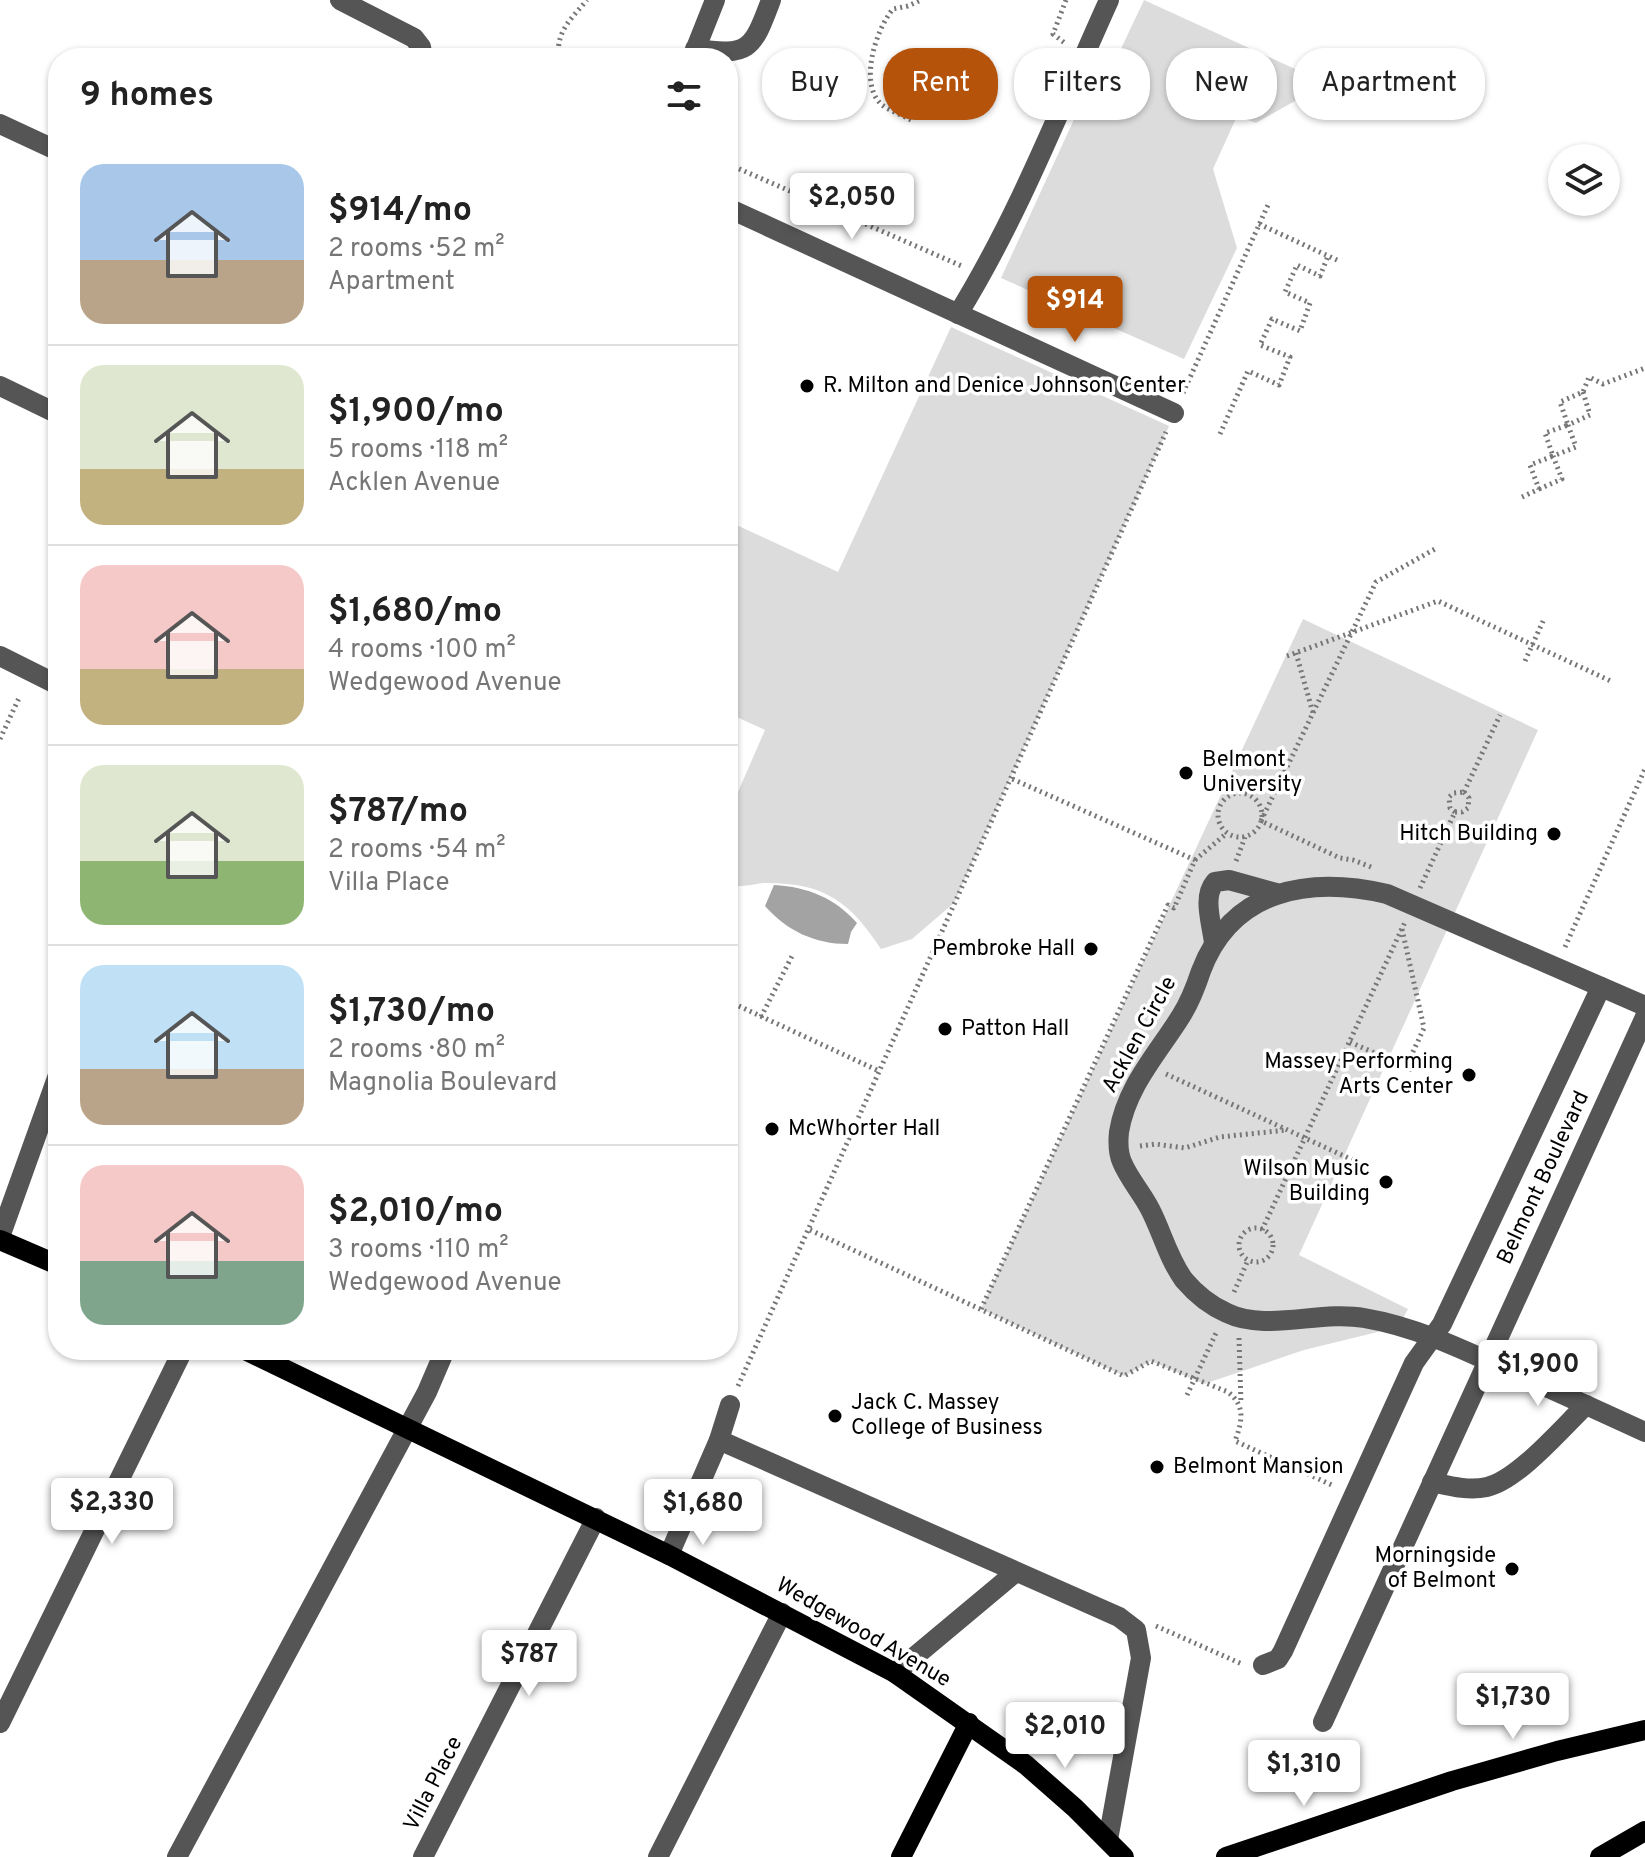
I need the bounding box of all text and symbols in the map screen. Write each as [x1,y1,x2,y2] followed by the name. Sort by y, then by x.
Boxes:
[762,48,867,120] chip: Buy
[883,48,998,120] chip: Rent
[1014,48,1150,120] chip: Filters
[1166,48,1277,120] chip: New
[1293,48,1485,120] chip: Apartment
[662,74,706,118] icon: filters
[80,75,214,118] text: 9 homes
[1548,144,1620,216] map controls
[1548,144,1620,216] button: layers
[787,173,917,241] pin: $2,050
[808,182,896,215] text: $2,050
[328,190,472,233] text: $914/mo
[144,196,240,292] icon: home
[328,233,505,266] text: 2 rooms · 52 m²
[328,266,455,299] text: Apartment
[1028,276,1122,344] pin: $914
[1046,285,1104,318] text: $914
[823,373,1186,400] place label: R. Milton and Denice Johnson Center
[798,377,816,395] marker: R. Milton and Denice Johnson Center
[328,391,504,434] text: $1,900/mo
[144,397,240,493] icon: home
[328,434,508,467] text: 5 rooms · 118 m²
[328,467,500,500] text: Acklen Avenue
[328,591,502,634] text: $1,680/mo
[144,597,240,693] icon: home
[328,634,516,667] text: 4 rooms · 100 m²
[328,667,561,700] text: Wedgewood Avenue
[1202,747,1302,799] place label: Belmont University
[1177,764,1195,782] marker: Belmont University
[328,791,468,834] text: $787/mo
[144,797,240,893] icon: home
[1399,821,1538,848] place label: Hitch Building
[1545,825,1563,843] marker: Hitch Building
[328,834,506,867] text: 2 rooms · 54 m²
[328,867,449,900] text: Villa Place
[932,936,1075,963] place label: Pembroke Hall
[1082,940,1100,958] marker: Pembroke Hall
[1097,972,1183,1098] street label: Acklen Circle
[328,991,495,1034] text: $1,730/mo
[144,997,240,1093] icon: home
[961,1016,1069,1043] place label: Patton Hall
[936,1020,954,1038] marker: Patton Hall
[328,1034,505,1067] text: 2 rooms · 80 m²
[1264,1049,1453,1101] place label: Massey Performing Arts Center
[1460,1066,1478,1084] marker: Massey Performing Arts Center
[328,1067,557,1100] text: Magnolia Boulevard
[1492,1087,1596,1269] street label: Belmont Boulevard
[788,1116,940,1143] place label: McWhorter Hall
[763,1120,781,1138] marker: McWhorter Hall
[1243,1156,1370,1208] place label: Wilson Music Building
[1377,1173,1395,1191] marker: Wilson Music Building
[328,1191,503,1234] text: $2,010/mo
[144,1197,240,1293] icon: home
[328,1234,509,1267] text: 3 rooms · 110 m²
[328,1267,561,1300] text: Wedgewood Avenue
[1473,1340,1603,1408] pin: $1,900
[1496,1349,1580,1382] text: $1,900
[851,1390,1043,1442] place label: Jack C. Massey College of Business
[826,1407,844,1425] marker: Jack C. Massey College of Business
[1173,1454,1344,1481] place label: Belmont Mansion
[1148,1458,1166,1476] marker: Belmont Mansion
[47,1478,177,1546] pin: $2,330
[638,1479,768,1547] pin: $1,680
[69,1487,155,1520] text: $2,330
[662,1488,744,1521] text: $1,680
[1374,1543,1496,1595] place label: Morningside of Belmont
[1503,1560,1521,1578] marker: Morningside of Belmont
[771,1572,955,1694] street label: Wedgewood Avenue
[482,1630,576,1698] pin: $787
[500,1639,558,1672] text: $787
[1448,1673,1578,1741] pin: $1,730
[1475,1682,1551,1715] text: $1,730
[1000,1702,1130,1770] pin: $2,010
[1024,1711,1106,1744] text: $2,010
[399,1732,469,1836] street label: Villa Place
[1239,1740,1369,1808] pin: $1,310
[1266,1749,1342,1782] text: $1,310

